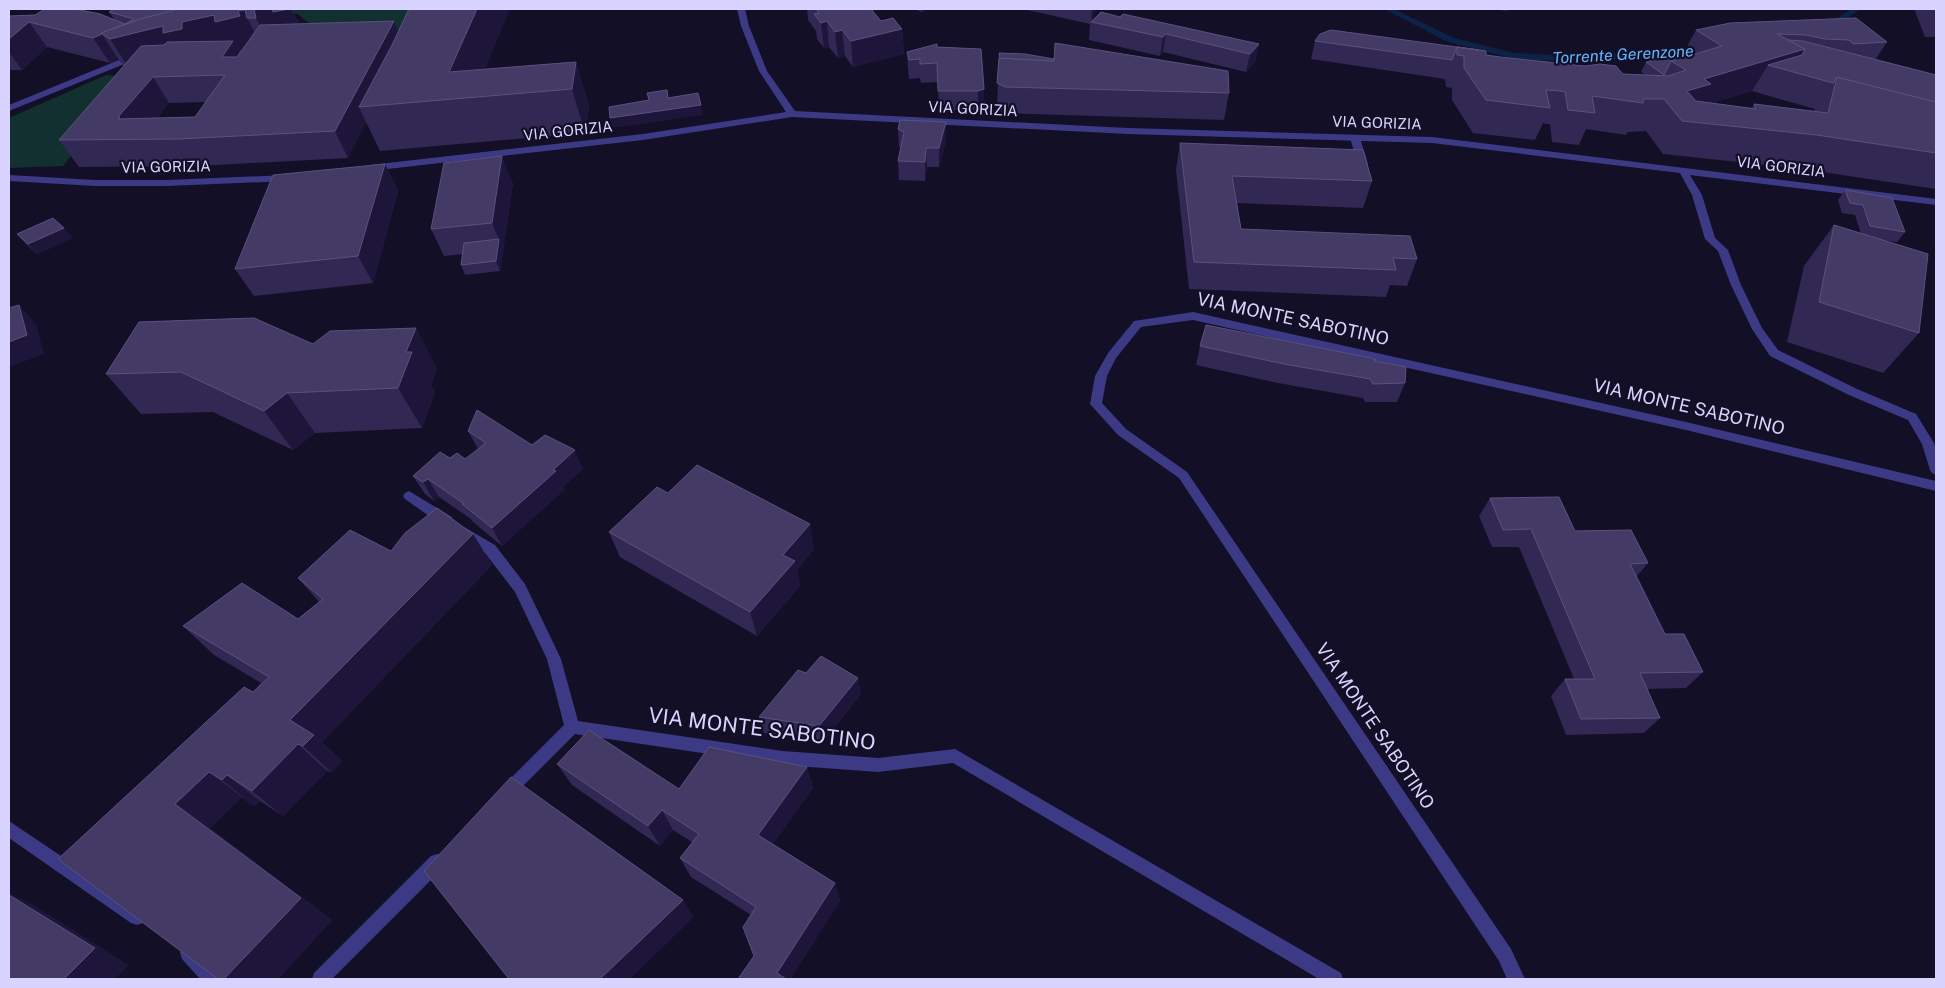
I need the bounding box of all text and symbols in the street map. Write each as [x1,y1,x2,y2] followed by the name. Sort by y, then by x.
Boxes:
[1552,41,1694,68] water label: Torrente Gerenzone
[928,98,1018,119] street label: VIA GORIZIA
[1332,112,1422,133] street label: VIA GORIZIA
[523,117,614,144] street label: VIA GORIZIA
[1736,153,1827,180] street label: VIA GORIZIA
[121,157,211,176] street label: VIA GORIZIA
[1195,288,1391,349] street label: VIA MONTE SABOTINO
[1591,374,1787,439] street label: VIA MONTE SABOTINO
[1312,639,1439,813] street label: VIA MONTE SABOTINO
[647,702,877,755] street label: VIA MONTE SABOTINO

